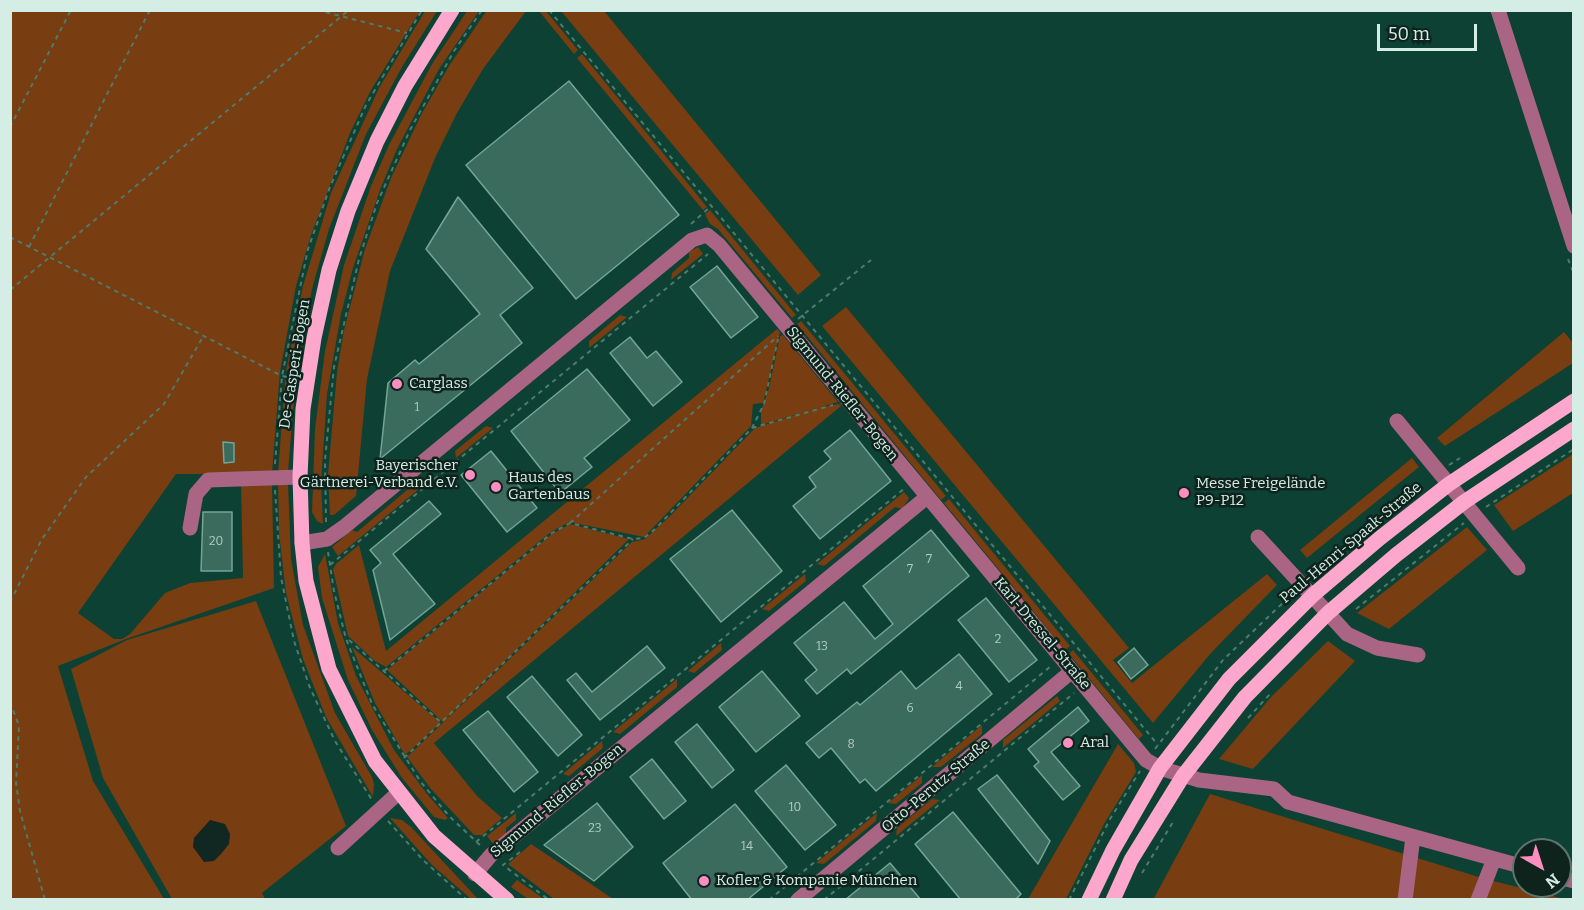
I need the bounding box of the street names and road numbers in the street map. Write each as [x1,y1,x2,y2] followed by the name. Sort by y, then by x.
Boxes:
[276,298,314,430] street label: De-Gasperi-Bogen
[782,323,902,465] street label: Sigmund-Riefler-Bogen
[1277,479,1425,607] street label: Paul-Henri-Spaak-Straße
[990,574,1094,694] street label: Karl-Dressel-Straße
[878,735,994,837] street label: Otto-Perutz-Straße
[487,740,627,862] street label: Sigmund-Riefler-Bogen

